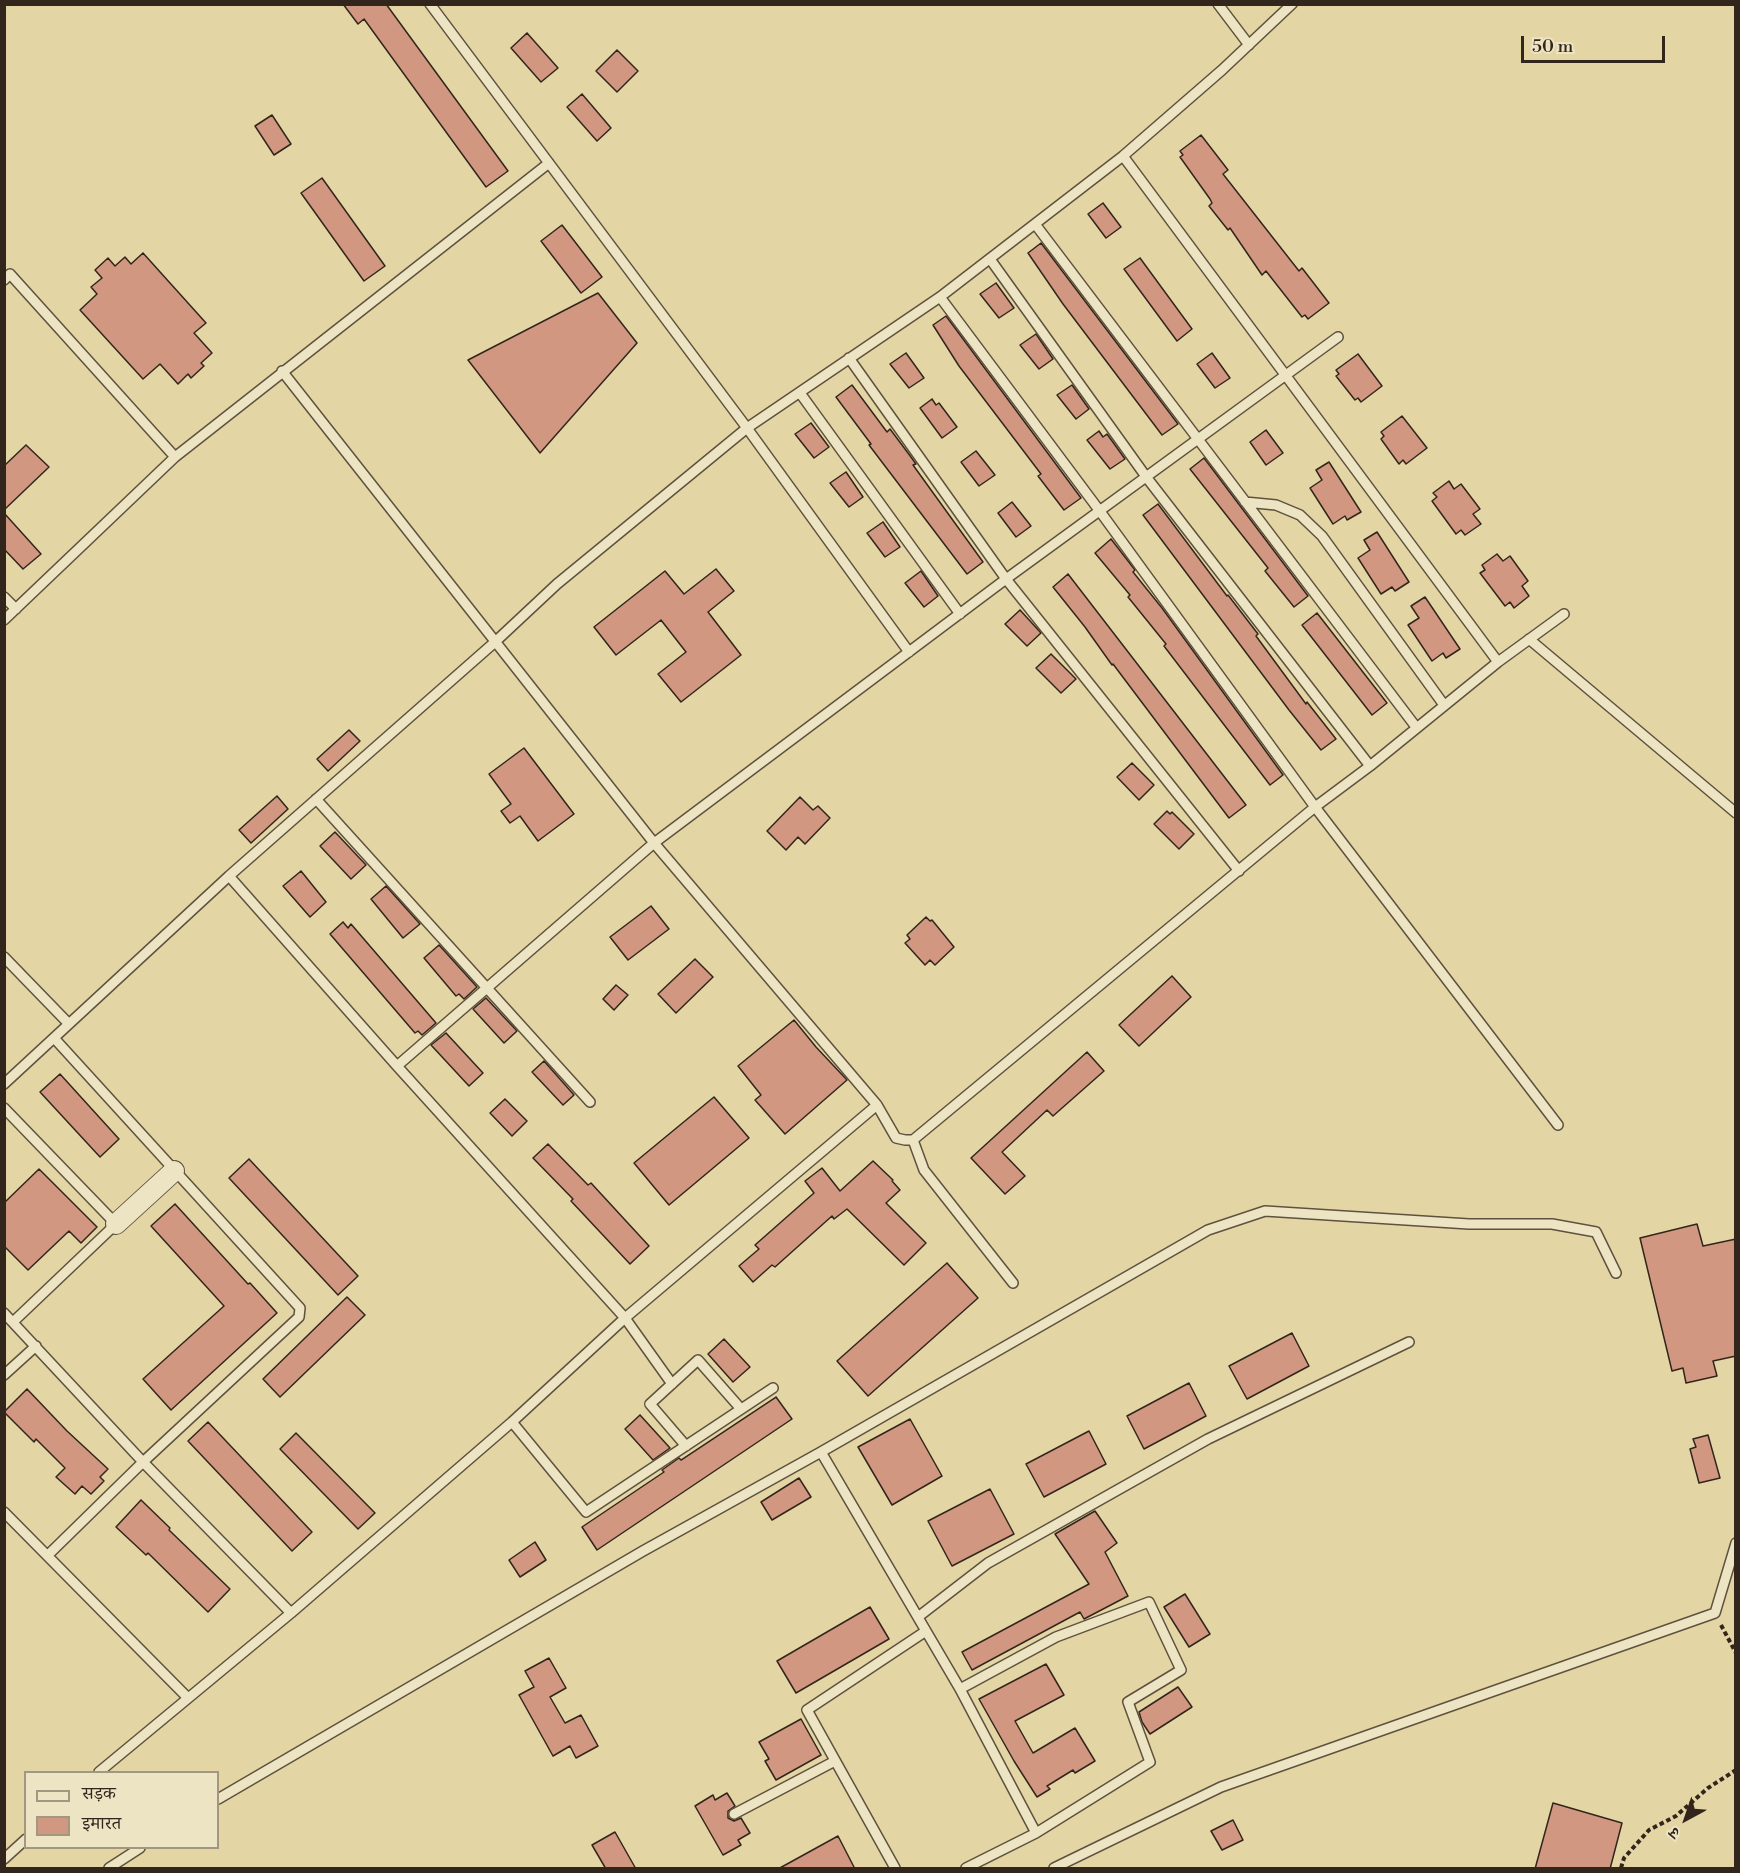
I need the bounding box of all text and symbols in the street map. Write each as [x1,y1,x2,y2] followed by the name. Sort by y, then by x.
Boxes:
[1524,24,1668,62] scale bar
[1532,35,1573,58] text: 50 m
[24,1771,219,1849] legend
[82,1782,116,1805] text: सड़क
[1656,1789,1716,1849] north arrow
[82,1812,121,1835] text: इमारत
[1665,1823,1684,1843] text: उ

